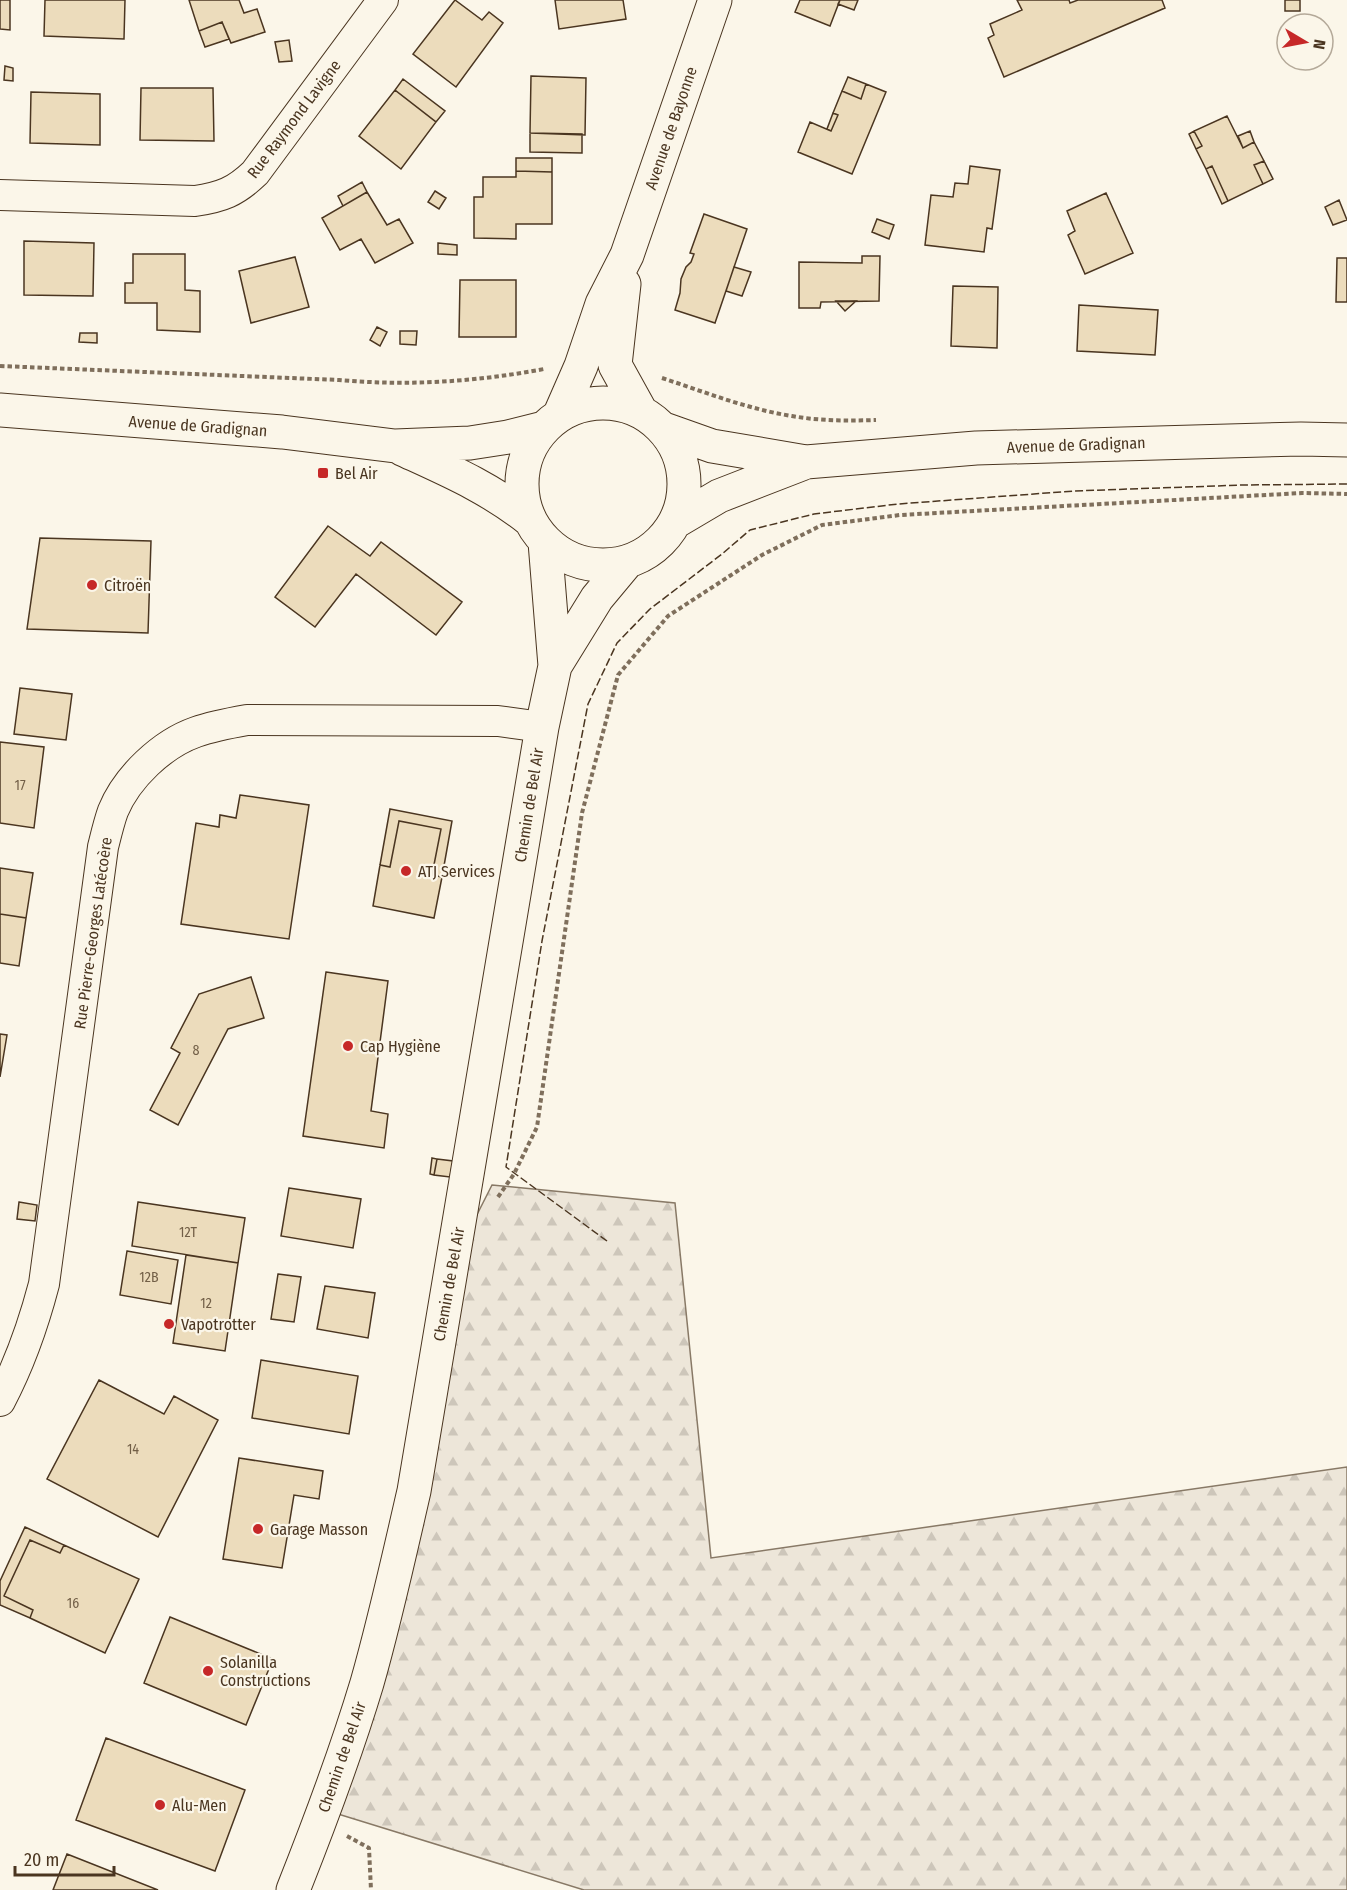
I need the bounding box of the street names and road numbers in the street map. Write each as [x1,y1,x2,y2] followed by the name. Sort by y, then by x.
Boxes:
[243,56,345,182] street label: Rue Raymond Lavigne
[641,64,701,192] street label: Avenue de Bayonne
[128,412,268,440] street label: Avenue de Gradignan
[1006,433,1146,457] street label: Avenue de Gradignan
[511,746,548,864] street label: Chemin de Bel Air
[70,836,116,1030] street label: Rue Pierre-Georges Latécoère
[430,1225,468,1343] street label: Chemin de Bel Air
[314,1699,370,1815] street label: Chemin de Bel Air

